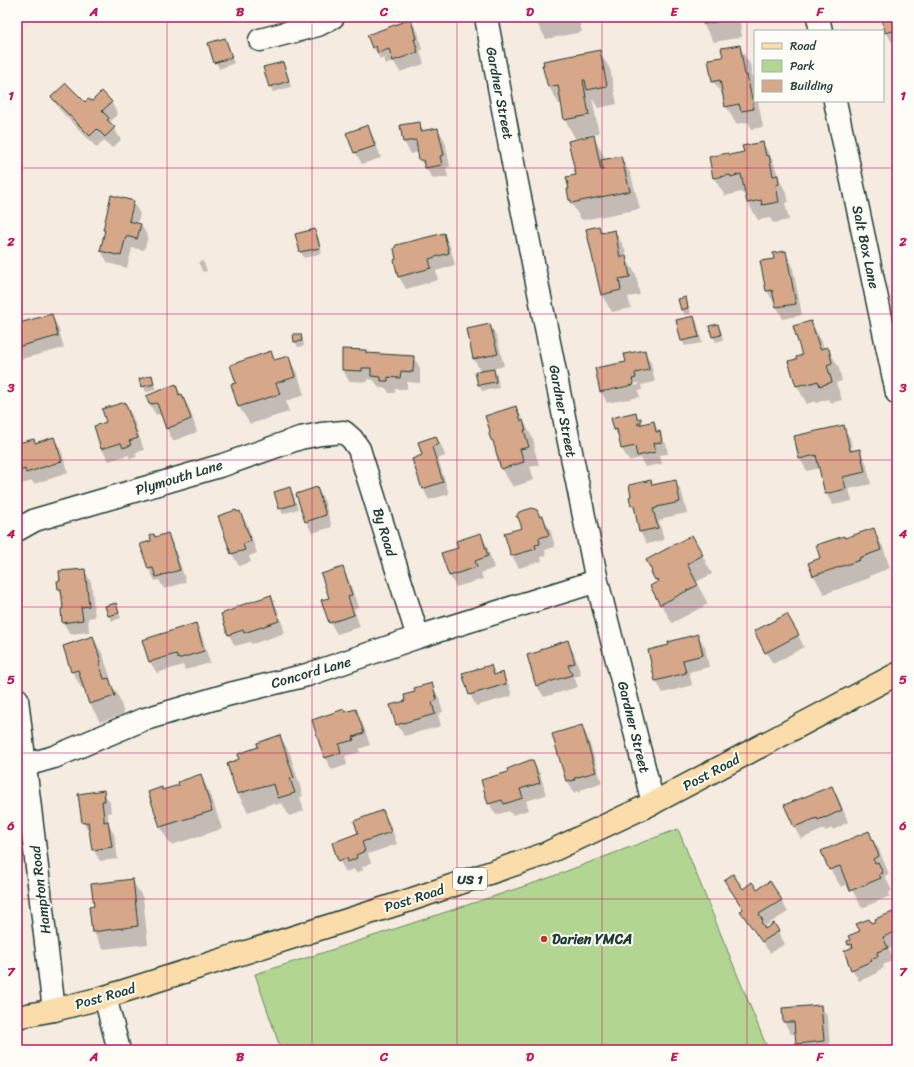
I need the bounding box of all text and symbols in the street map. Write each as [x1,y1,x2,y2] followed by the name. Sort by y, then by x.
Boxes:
[89,0,98,23] text: A
[236,0,245,23] text: B
[379,0,389,23] text: C
[526,0,534,23] text: D
[670,0,679,23] text: E
[815,0,824,23] text: F
[754,30,884,102] legend
[790,35,817,57] text: Road
[478,45,521,142] street label: Gardner Street
[790,55,815,77] text: Park
[790,75,833,97] text: Building
[8,84,14,107] text: 1
[900,84,906,107] text: 1
[844,203,887,291] street label: Salt Box Lane
[6,230,15,253] text: 2
[898,230,907,253] text: 2
[541,363,584,460] street label: Gardner Street
[6,376,15,399] text: 3
[898,376,907,399] text: 3
[132,452,226,503] street label: Plymouth Lane
[365,505,404,561] street label: By Road
[6,522,16,545] text: 4
[898,522,908,545] text: 4
[268,649,354,696] street label: Concord Lane
[7,668,15,691] text: 5
[899,668,907,691] text: 5
[610,679,657,776] street label: Gardner Street
[678,746,746,798] street label: Post Road
[6,814,15,837] text: 6
[898,814,907,837] text: 6
[22,843,58,936] street label: Hampton Road
[453,868,487,890] road number: US 1
[381,877,449,920] street label: Post Road
[552,927,632,952] place label: Darien YMCA
[539,934,549,944] marker: Darien YMCA
[7,960,16,983] text: 7
[899,960,908,983] text: 7
[72,975,140,1017] street label: Post Road
[89,1045,98,1067] text: A
[236,1045,245,1067] text: B
[379,1045,389,1067] text: C
[526,1045,534,1067] text: D
[670,1045,679,1067] text: E
[815,1045,824,1067] text: F

